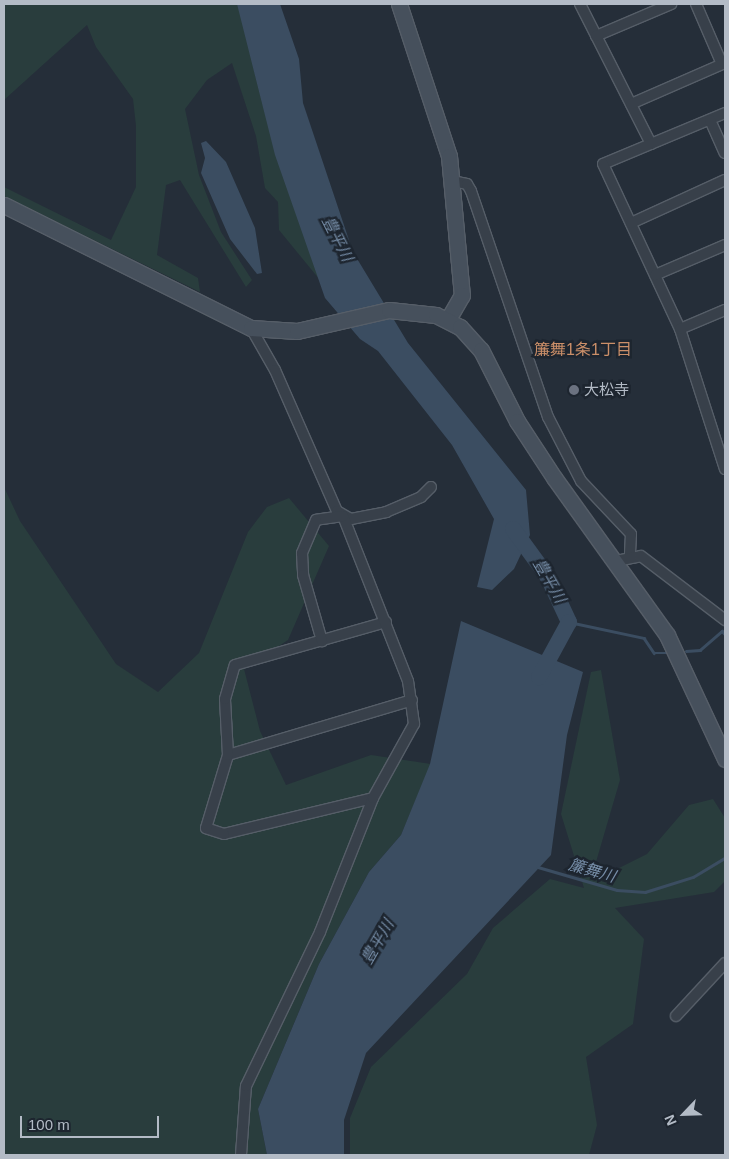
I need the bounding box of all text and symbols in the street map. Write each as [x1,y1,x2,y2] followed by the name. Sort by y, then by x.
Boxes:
[318,213,356,265] water label: 豊平川
[534,340,632,360] district label: 簾舞1条1丁目
[584,381,629,399] place label: 大松寺
[568,384,580,396] marker: 大松寺
[529,555,569,607] water label: 豊平川
[566,855,618,887] water label: 簾舞川
[358,916,398,968] water label: 豊平川
[659,1089,709,1139] north arrow
[22,1106,161,1138] scale bar
[661,1112,680,1128] text: N
[28,1116,70,1133] text: 100 m

